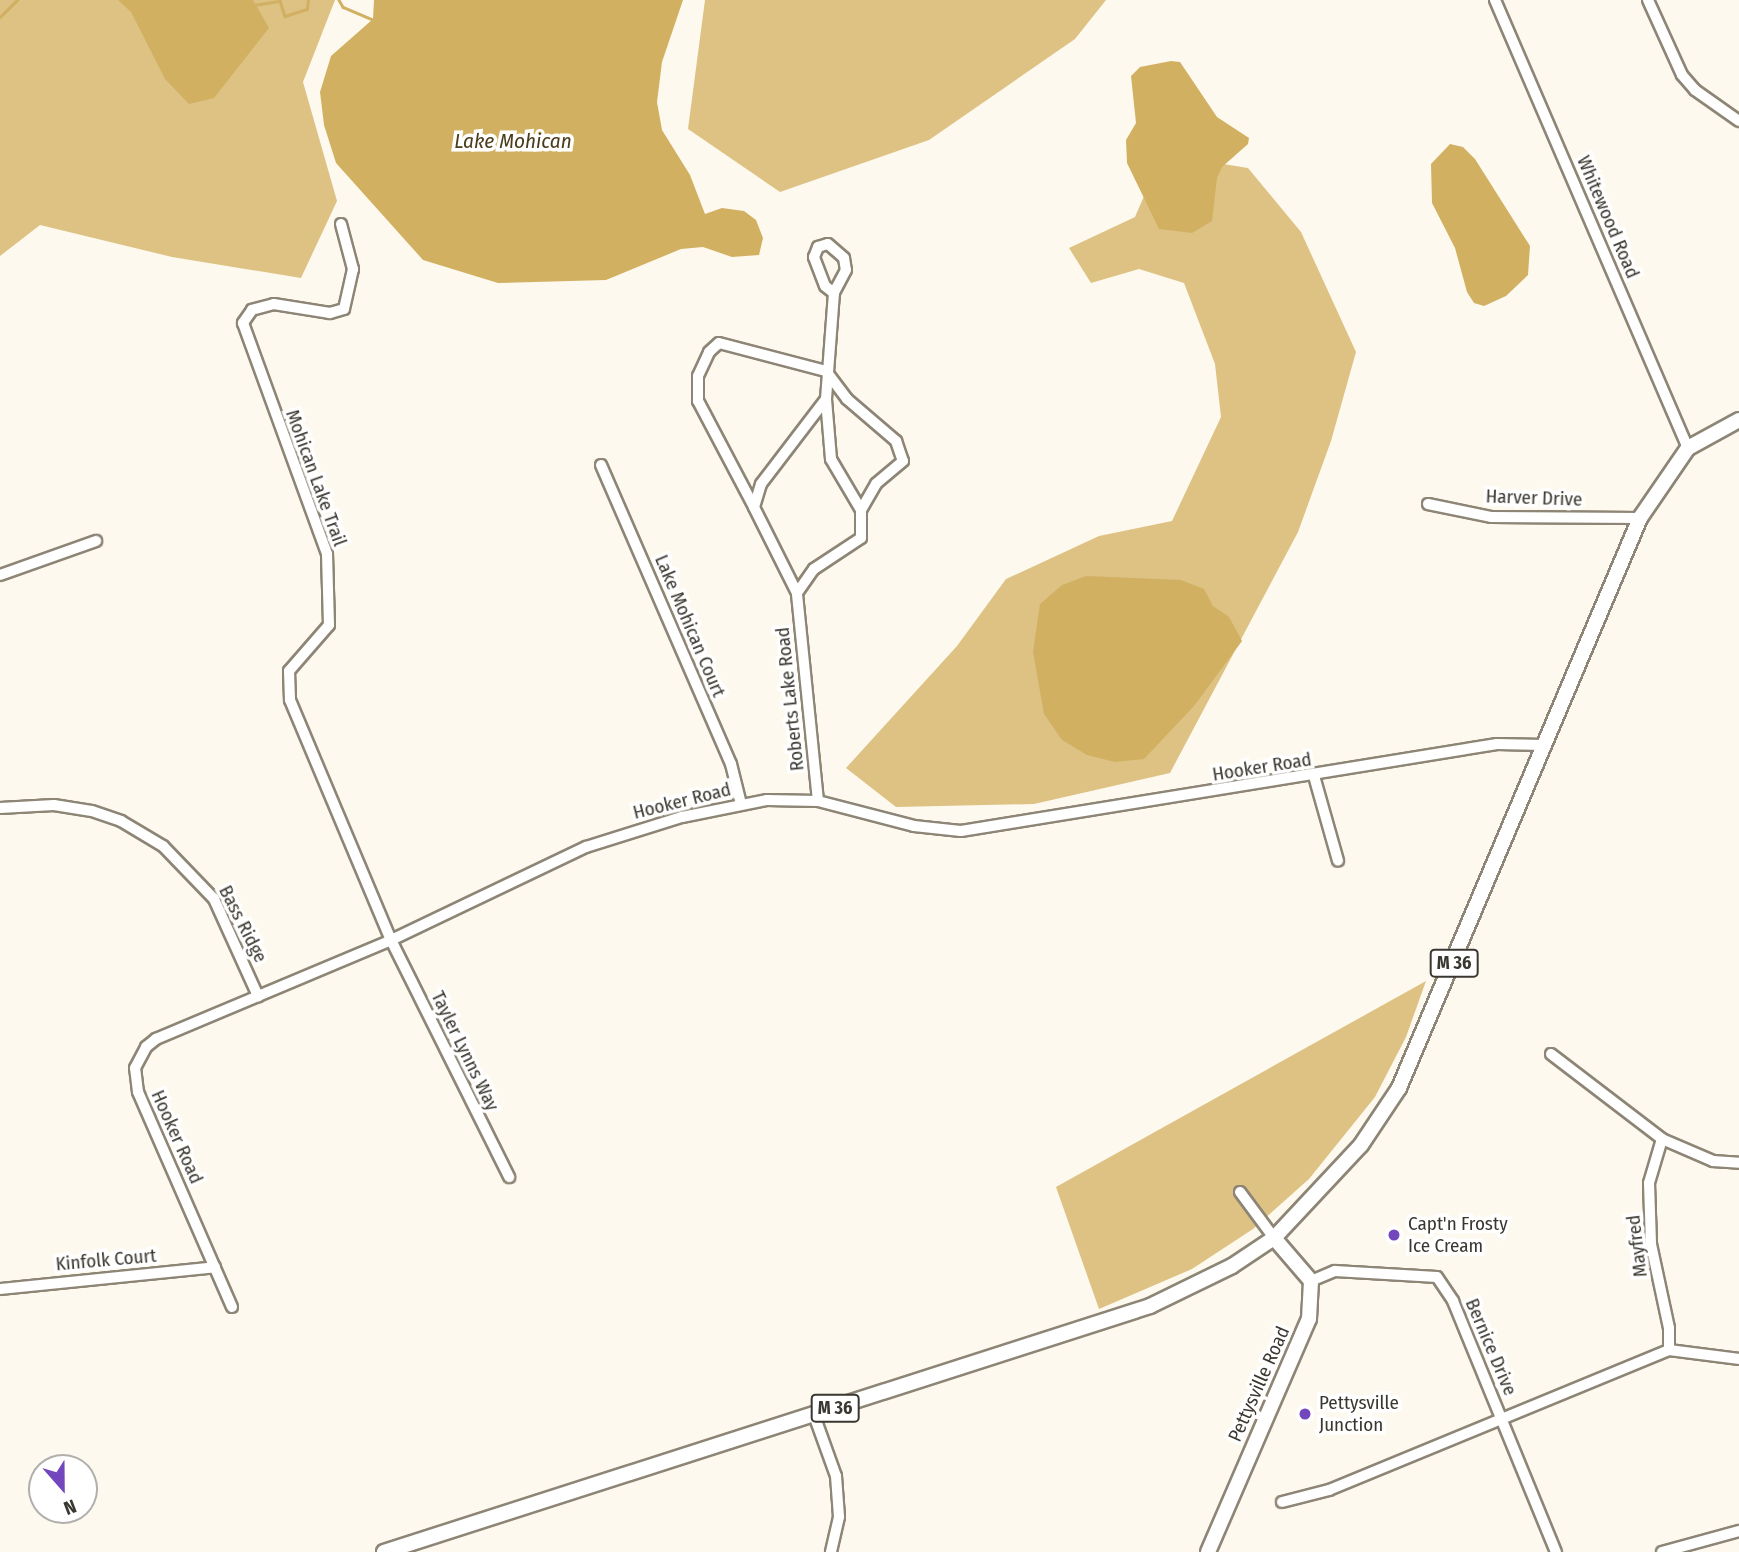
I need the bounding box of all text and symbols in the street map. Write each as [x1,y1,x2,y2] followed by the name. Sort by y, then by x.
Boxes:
[454,128,572,154] water label: Lake Mohican
[1572,152,1644,282] street label: Whitewood Road
[281,407,351,549] street label: Mohican Lake Trail
[1485,485,1583,511] street label: Harver Drive
[650,551,730,701] street label: Lake Mohican Court
[771,626,809,772] street label: Roberts Lake Road
[1211,748,1313,786] street label: Hooker Road
[631,778,733,824] street label: Hooker Road
[214,882,272,966] street label: Bass Ridge
[1430,948,1478,978] road number: M 36
[426,988,504,1114] street label: Tayler Lynns Way
[146,1087,208,1187] street label: Hooker Road
[1408,1213,1508,1257] place label: Capt'n Frosty Ice Cream
[1622,1214,1652,1278] street label: Mayfred
[1386,1227,1402,1243] marker: Capt'n Frosty Ice Cream
[55,1244,157,1276] street label: Kinfolk Court
[1460,1295,1522,1399] street label: Bernice Drive
[1223,1323,1295,1445] street label: Pettysville Road
[1319,1392,1399,1436] place label: Pettysville Junction
[810,1394,860,1422] road number: M 36
[1297,1406,1313,1422] marker: Pettysville Junction
[28,1454,98,1524] north arrow
[61,1494,79,1520] text: N

